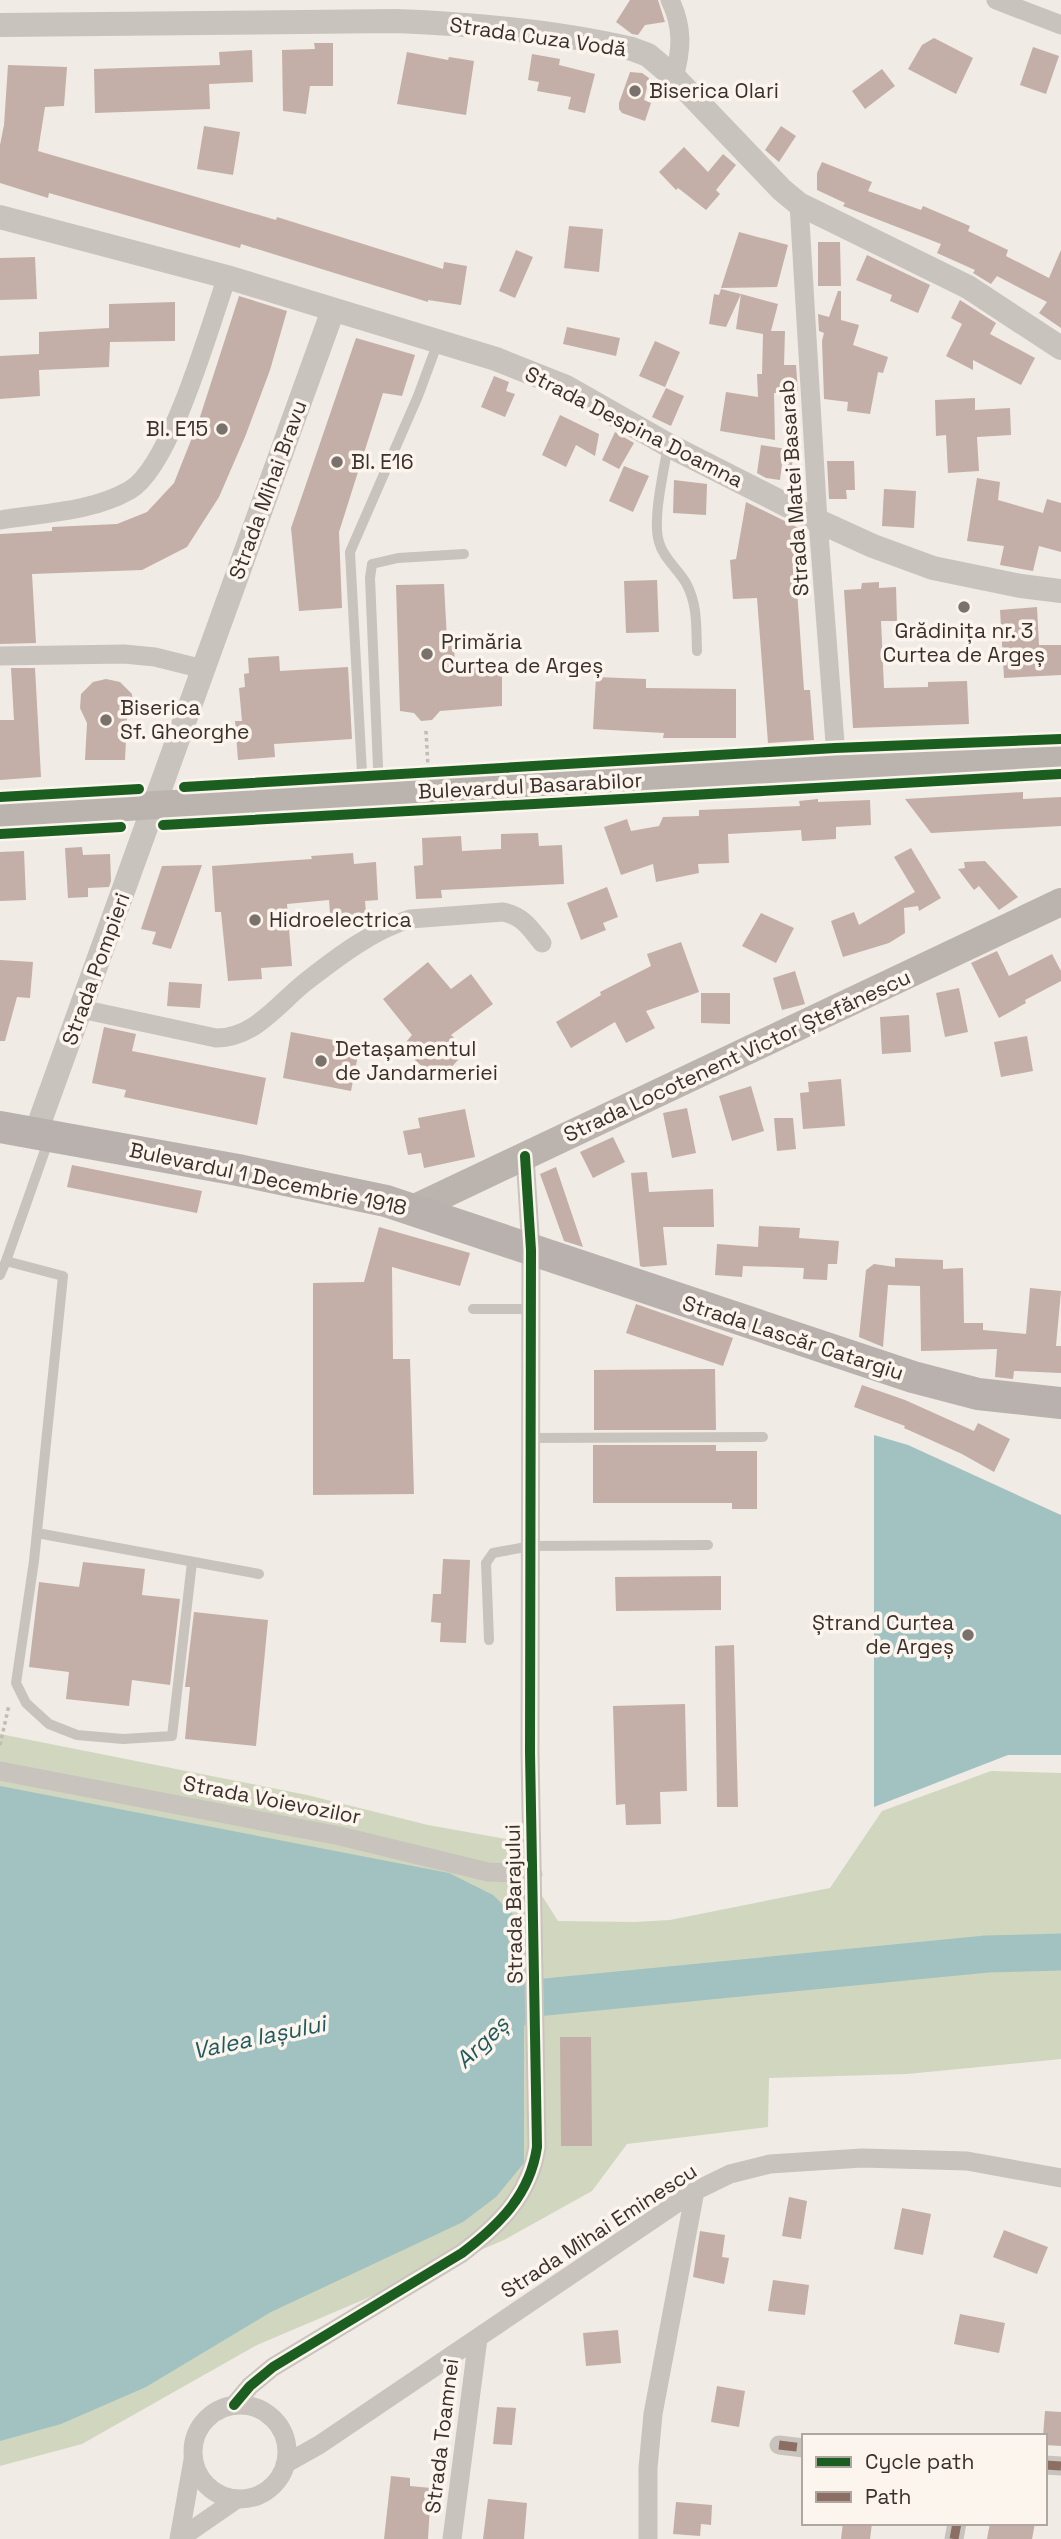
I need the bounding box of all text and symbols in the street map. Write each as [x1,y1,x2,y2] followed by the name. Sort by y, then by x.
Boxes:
[448,11,628,62] street label: Strada Cuza Vodă
[649,77,779,104] place label: Biserica Olari
[627,83,643,99] marker: Biserica Olari
[521,360,748,493] street label: Strada Despina Doamna
[772,379,815,597] street label: Strada Matei Basarab
[223,396,313,583] street label: Strada Mihai Bravu
[146,415,208,442] place label: Bl. E15
[214,421,230,437] marker: Bl. E15
[351,448,414,475] place label: Bl. E16
[329,454,345,470] marker: Bl. E16
[956,599,972,615] marker: Grădinița nr. 3 Curtea de Argeș
[883,617,1045,668] place label: Grădinița nr. 3 Curtea de Argeș
[441,628,603,679] place label: Primăria Curtea de Argeș
[419,646,435,662] marker: Primăria Curtea de Argeș
[120,694,249,745] place label: Biserica Sf. Gheorghe
[98,712,114,728] marker: Biserica Sf. Gheorghe
[417,766,643,805] street label: Bulevardul Basarabilor
[55,889,136,1049] street label: Strada Pompieri
[269,906,411,933] place label: Hidroelectrica
[247,912,263,928] marker: Hidroelectrica
[559,963,915,1148] street label: Strada Locotenent Victor Ștefănescu
[335,1035,498,1086] place label: Detașamentul de Jandarmeriei
[313,1053,329,1069] marker: Detașamentul de Jandarmeriei
[127,1136,409,1221] street label: Bulevardul 1 Decembrie 1918
[679,1289,907,1386] street label: Strada Lascăr Catargiu
[812,1609,954,1660] place label: Ștrand Curtea de Argeș
[960,1627,976,1643] marker: Ștrand Curtea de Argeș
[181,1769,363,1830] street label: Strada Voievozilor
[499,1824,528,1984] street label: Strada Barajului
[190,2008,331,2066] water label: Valea Iașului
[449,2009,516,2075] water label: Argeș
[496,2157,702,2304] street label: Strada Mihai Eminescu
[419,2357,464,2515] street label: Strada Toamnei
[802,2434,1047,2525] legend
[865,2448,974,2475] text: Cycle path
[865,2483,911,2510] text: Path

